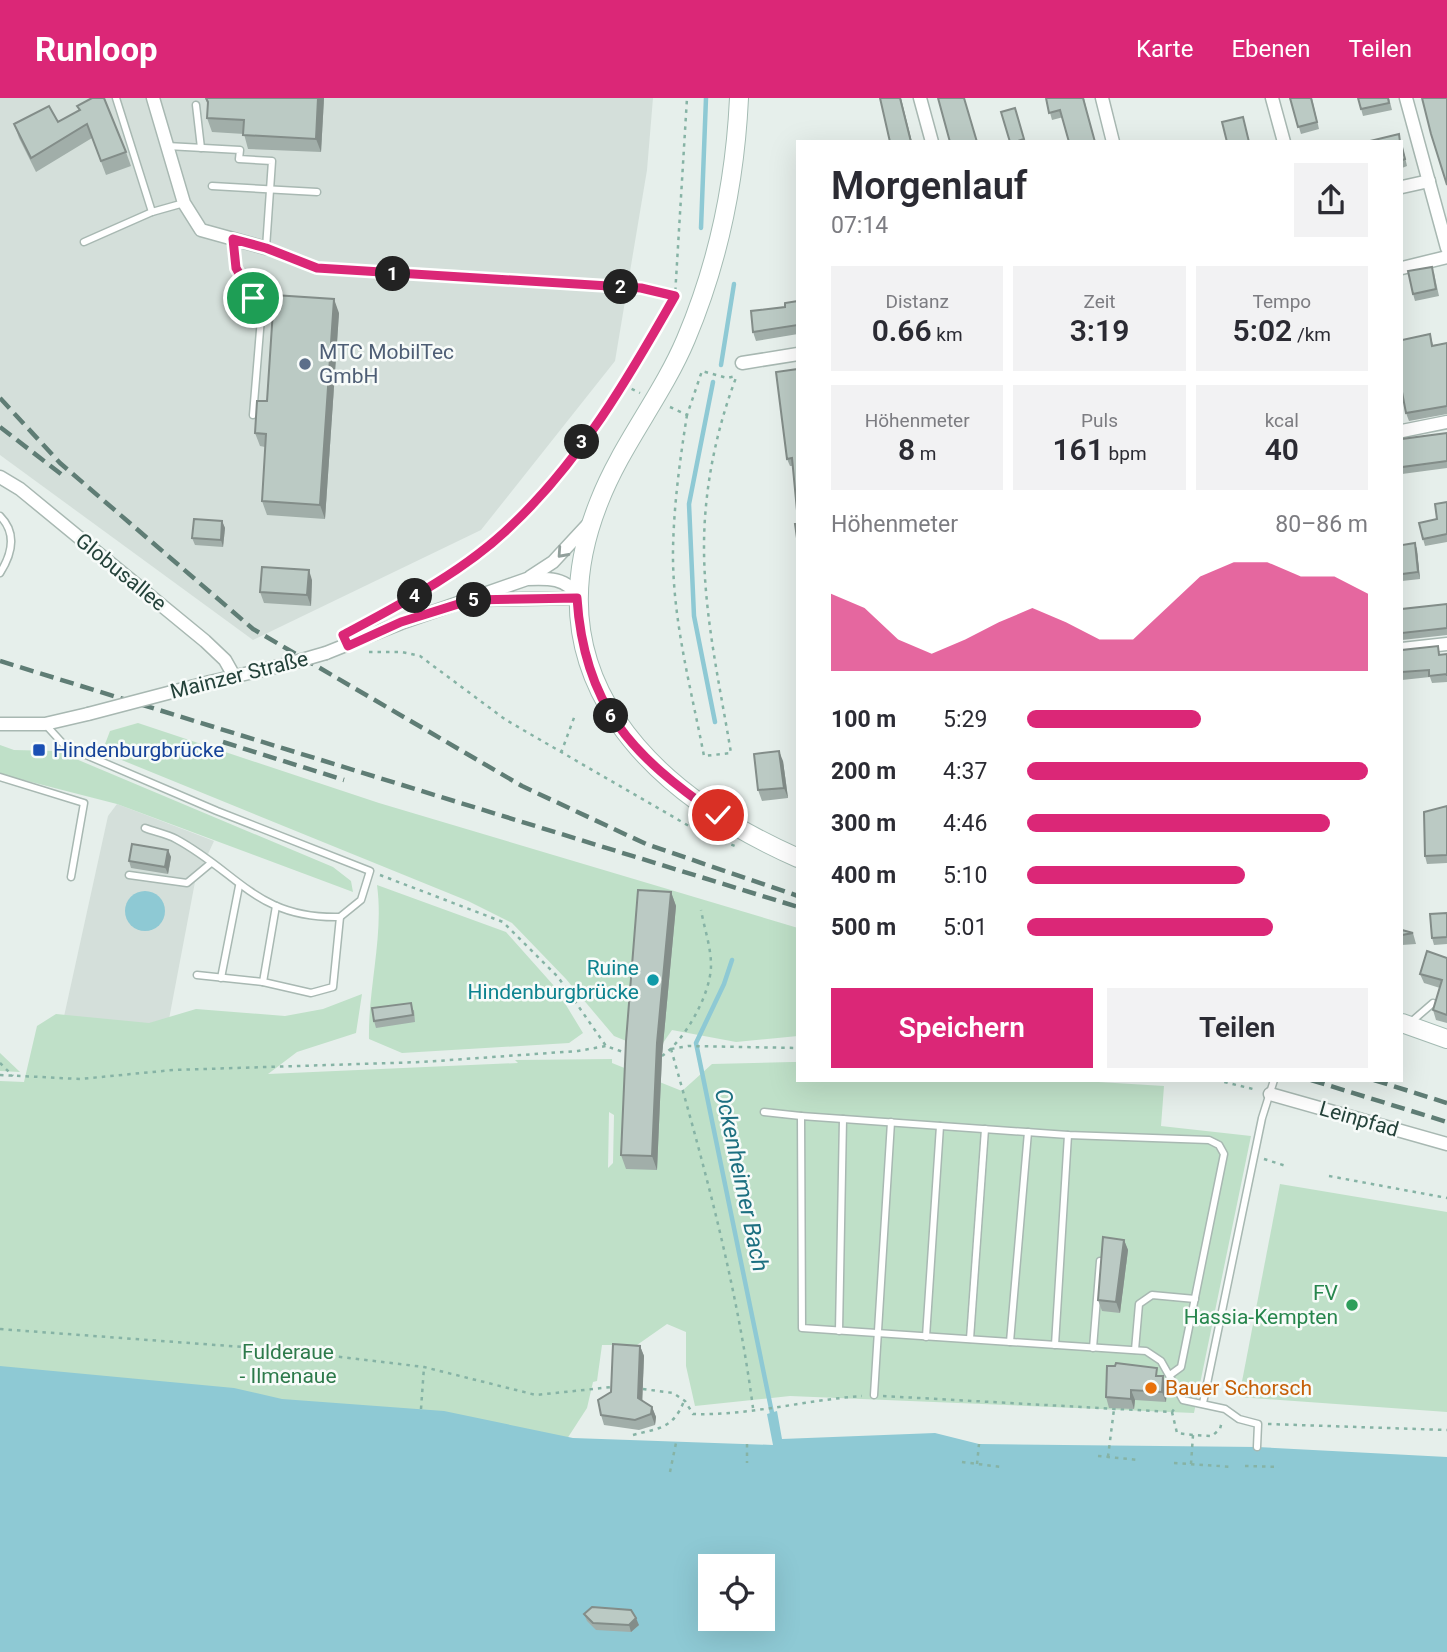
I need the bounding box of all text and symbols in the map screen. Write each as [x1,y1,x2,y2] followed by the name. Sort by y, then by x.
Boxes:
[35,30,158,69] text: Runloop
[1136,35,1193,63] text: Karte
[1231,35,1310,63] text: Ebenen
[1348,35,1412,63] text: Teilen
[1294,163,1368,237] button: share
[831,164,1027,208] text: Morgenlauf
[831,212,888,239] text: 07:14
[376,256,410,292] pin: 1
[387,262,398,285] text: 1
[223,268,283,328] pin
[604,270,638,304] pin: 2
[615,275,626,298] text: 2
[234,279,272,317] icon: arrive
[885,290,949,313] text: Distanz
[1083,290,1116,313] text: Zeit
[1252,290,1311,313] text: Tempo
[872,313,932,348] text: 0.66
[1070,313,1129,348] text: 3:19
[1233,313,1292,348] text: 5:02
[932,323,963,346] text: km
[1292,323,1331,346] text: /km
[319,340,454,388] place label: MTC MobilTec GmbH
[297,356,313,372] marker: MTC MobilTec GmbH
[865,409,970,432] text: Höhenmeter
[1081,409,1118,432] text: Puls
[1265,409,1299,432] text: kcal
[564,424,600,460] pin: 3
[576,430,587,453] text: 3
[898,432,915,467] text: 8
[1052,432,1104,467] text: 161
[1265,432,1299,467] text: 40
[915,442,936,465] text: m
[1104,442,1147,465] text: bpm
[831,511,958,538] text: Höhenmeter
[1275,511,1368,538] text: 80–86 m
[71,528,171,616] street label: Globusallee
[558,545,570,558] one-way arrow
[398,578,432,614] pin: 4
[456,582,491,618] pin: 5
[409,584,420,607] text: 4
[468,588,479,611] text: 5
[168,646,310,704] street label: Mainzer Straße
[594,698,628,734] pin: 6
[605,704,616,727] text: 6
[831,706,896,733] text: 100 m
[943,706,987,733] text: 5:29
[53,738,224,762] place label: Hindenburgbrücke
[31,742,47,758] marker: Hindenburgbrücke
[831,758,896,785] text: 200 m
[943,758,987,785] text: 4:37
[688,785,748,845] pin
[699,796,737,834] icon: check
[831,810,896,837] text: 300 m
[943,810,987,837] text: 4:46
[831,862,896,889] text: 400 m
[943,862,987,889] text: 5:10
[831,914,896,941] text: 500 m
[943,914,987,941] text: 5:01
[468,956,639,1004] place label: Ruine Hindenburgbrücke
[645,972,661,988] marker: Ruine Hindenburgbrücke
[831,988,1093,1068] button: Speichern
[1107,988,1368,1068] button: Teilen
[709,1086,774,1274] water label: Ockenheimer Bach
[1317,1096,1401,1142] street label: Leinpfad
[1184,1281,1339,1329] place label: FV Hassia-Kempten
[1344,1297,1360,1313] marker: FV Hassia-Kempten
[239,1340,337,1388] park label: Fulderaue - Ilmenaue
[1165,1376,1312,1400] place label: Bauer Schorsch
[1143,1380,1159,1396] marker: Bauer Schorsch
[698,1554,775,1631] map controls
[698,1554,775,1631] button: locate

